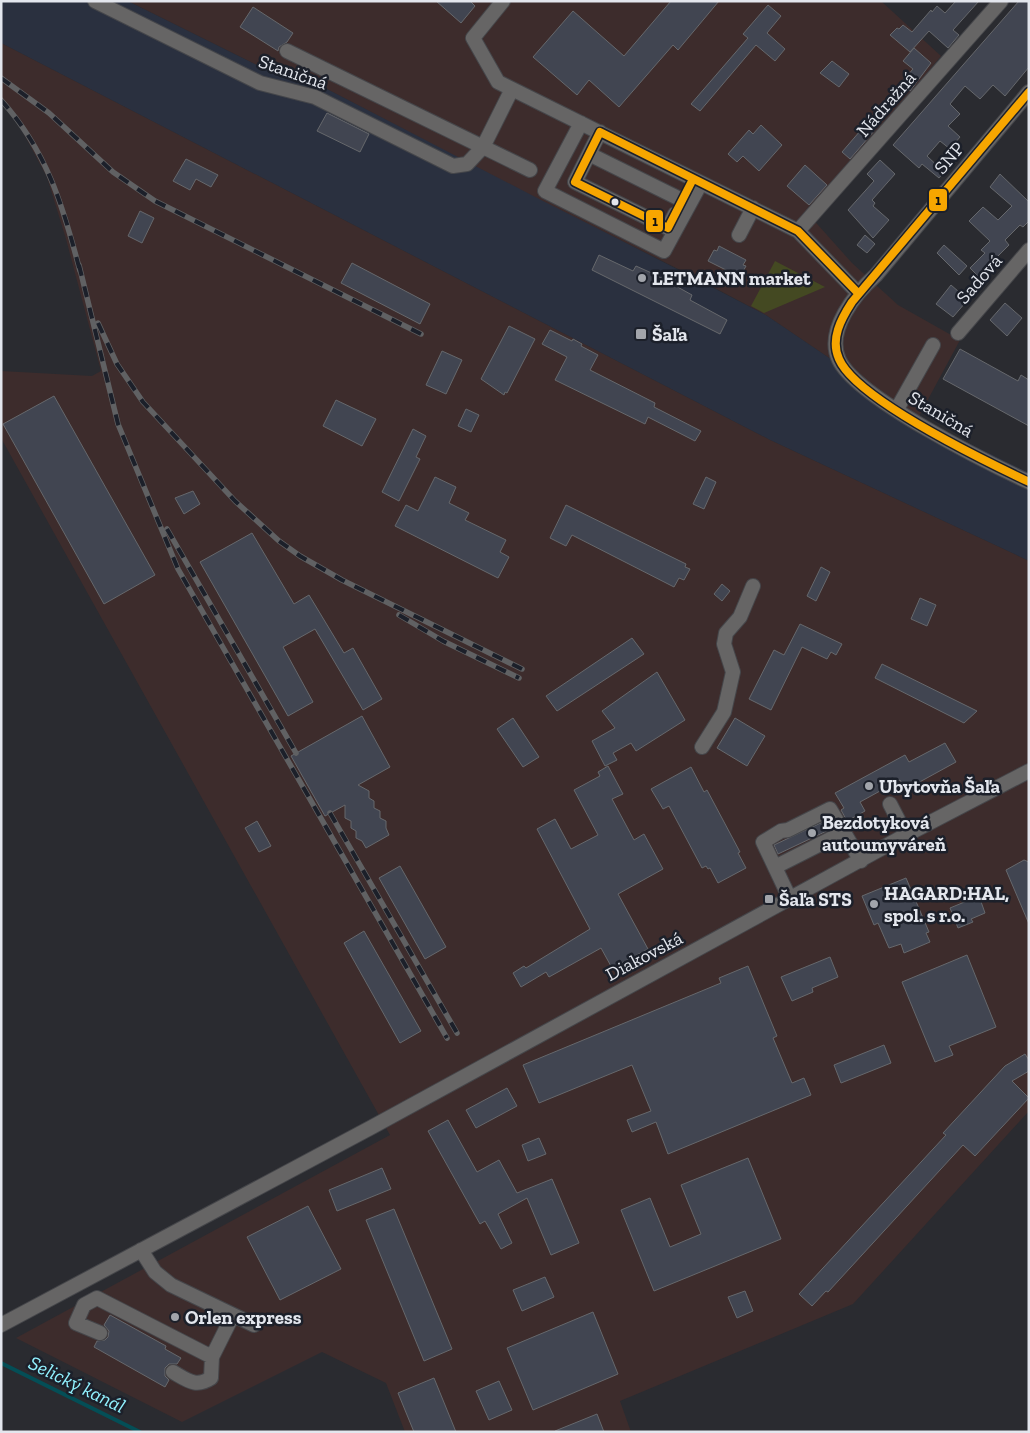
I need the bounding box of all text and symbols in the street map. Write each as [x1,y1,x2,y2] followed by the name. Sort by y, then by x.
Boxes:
[255,50,331,94] street label: Staničná
[851,67,921,141] street label: Nádražná
[929,137,969,179] street label: SNP
[928,188,948,212] line badge: 1
[935,192,941,209] text: 1
[610,197,620,207] unlabelled marker
[645,209,664,233] line badge: 1
[652,213,658,230] text: 1
[951,250,1007,308] street label: Sadová
[652,267,811,290] place label: LETMANN market
[636,272,648,284] marker: LETMANN market
[652,323,688,346] place label: Šaľa
[634,327,648,341] marker: Šaľa
[904,386,978,442] street label: Staničná
[879,775,1001,798] place label: Ubytovňa Šaľa
[863,780,875,792] marker: Ubytovňa Šaľa
[822,811,947,856] place label: Bezdotyková autoumyváreň
[806,827,818,839] marker: Bezdotyková autoumyváreň
[884,882,1009,927] place label: HAGARD:HAL, spol. s r.o.
[779,888,852,911] place label: Šaľa STS
[763,893,775,905] marker: Šaľa STS
[868,898,880,910] marker: HAGARD:HAL, spol. s r.o.
[602,926,686,986] street label: Diakovská
[185,1306,302,1329] place label: Orlen express
[169,1311,181,1323] marker: Orlen express
[25,1350,129,1418] water label: Selický kanál

